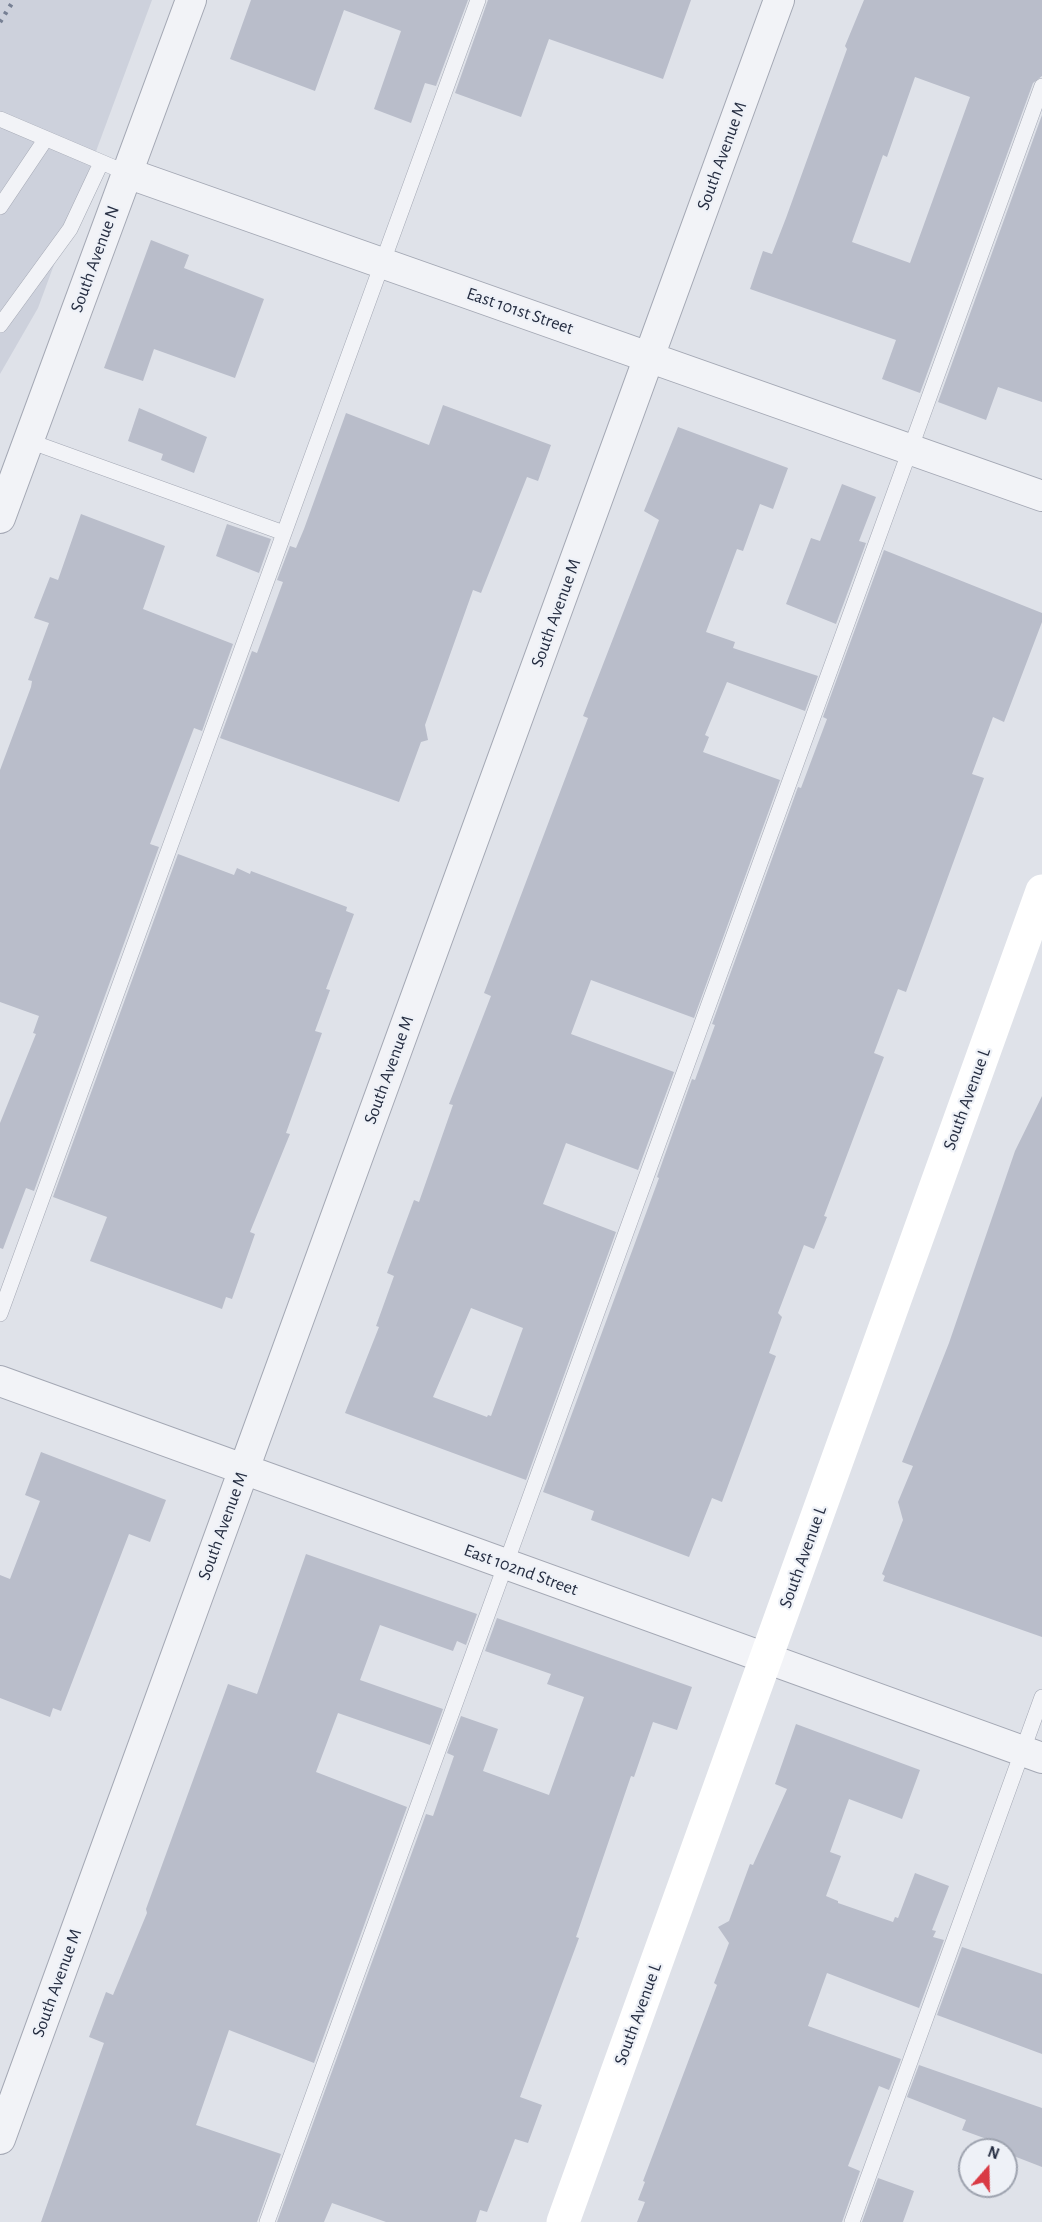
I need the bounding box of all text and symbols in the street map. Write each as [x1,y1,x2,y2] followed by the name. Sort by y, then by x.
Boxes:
[692,99,752,213] street label: South Avenue M
[66,203,124,315] street label: South Avenue N
[464,283,576,339] street label: East 101st Street
[526,556,586,670] street label: South Avenue M
[359,1013,419,1127] street label: South Avenue M
[939,1045,995,1153] street label: South Avenue L
[193,1469,253,1583] street label: South Avenue M
[775,1503,831,1611] street label: South Avenue L
[461,1539,581,1601] street label: East 102nd Street
[27,1926,87,2040] street label: South Avenue M
[610,1960,666,2068] street label: South Avenue L
[958,2138,1018,2198] north arrow
[986,2144,1001,2162] text: N

